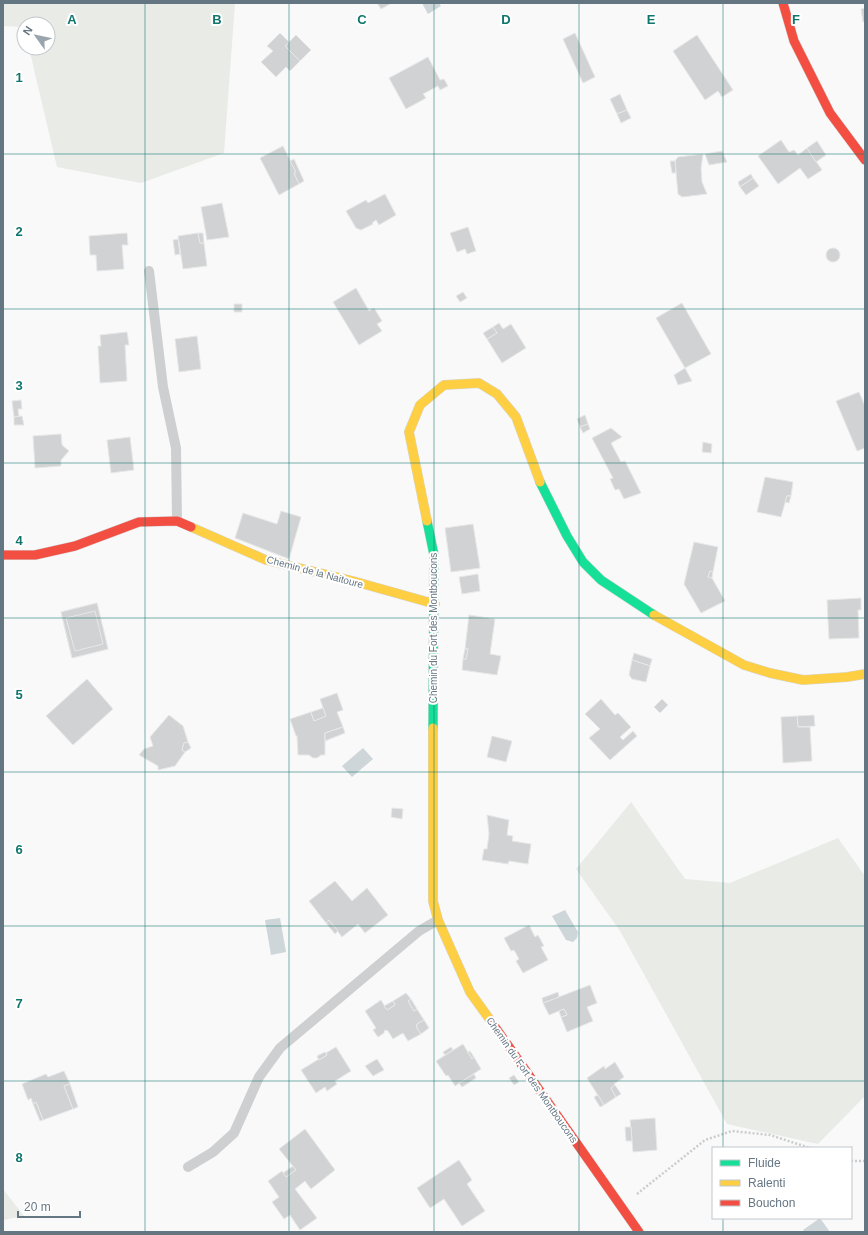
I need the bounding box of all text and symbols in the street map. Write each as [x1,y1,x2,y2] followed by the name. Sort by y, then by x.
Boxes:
[67,12,77,27] text: A
[212,12,222,27] text: B
[357,12,367,27] text: C
[501,12,511,27] text: D
[647,12,656,27] text: E
[792,12,800,27] text: F
[16,16,56,56] north arrow
[20,24,35,37] text: N
[15,70,23,85] text: 1
[15,224,23,239] text: 2
[15,378,23,393] text: 3
[15,533,23,548] text: 4
[428,553,439,703] street label: Chemin du Fort des Montboucons
[266,554,365,590] street label: Chemin de la Naitoure
[15,687,23,702] text: 5
[15,842,23,857] text: 6
[15,996,23,1011] text: 7
[484,1015,580,1145] street label: Chemin du Fort des Montboucons
[712,1147,852,1219] legend
[15,1150,23,1165] text: 8
[748,1156,781,1170] text: Fluide
[748,1176,785,1190] text: Ralenti
[18,1193,80,1219] scale bar
[748,1196,795,1210] text: Bouchon
[24,1200,51,1214] text: 20 m

